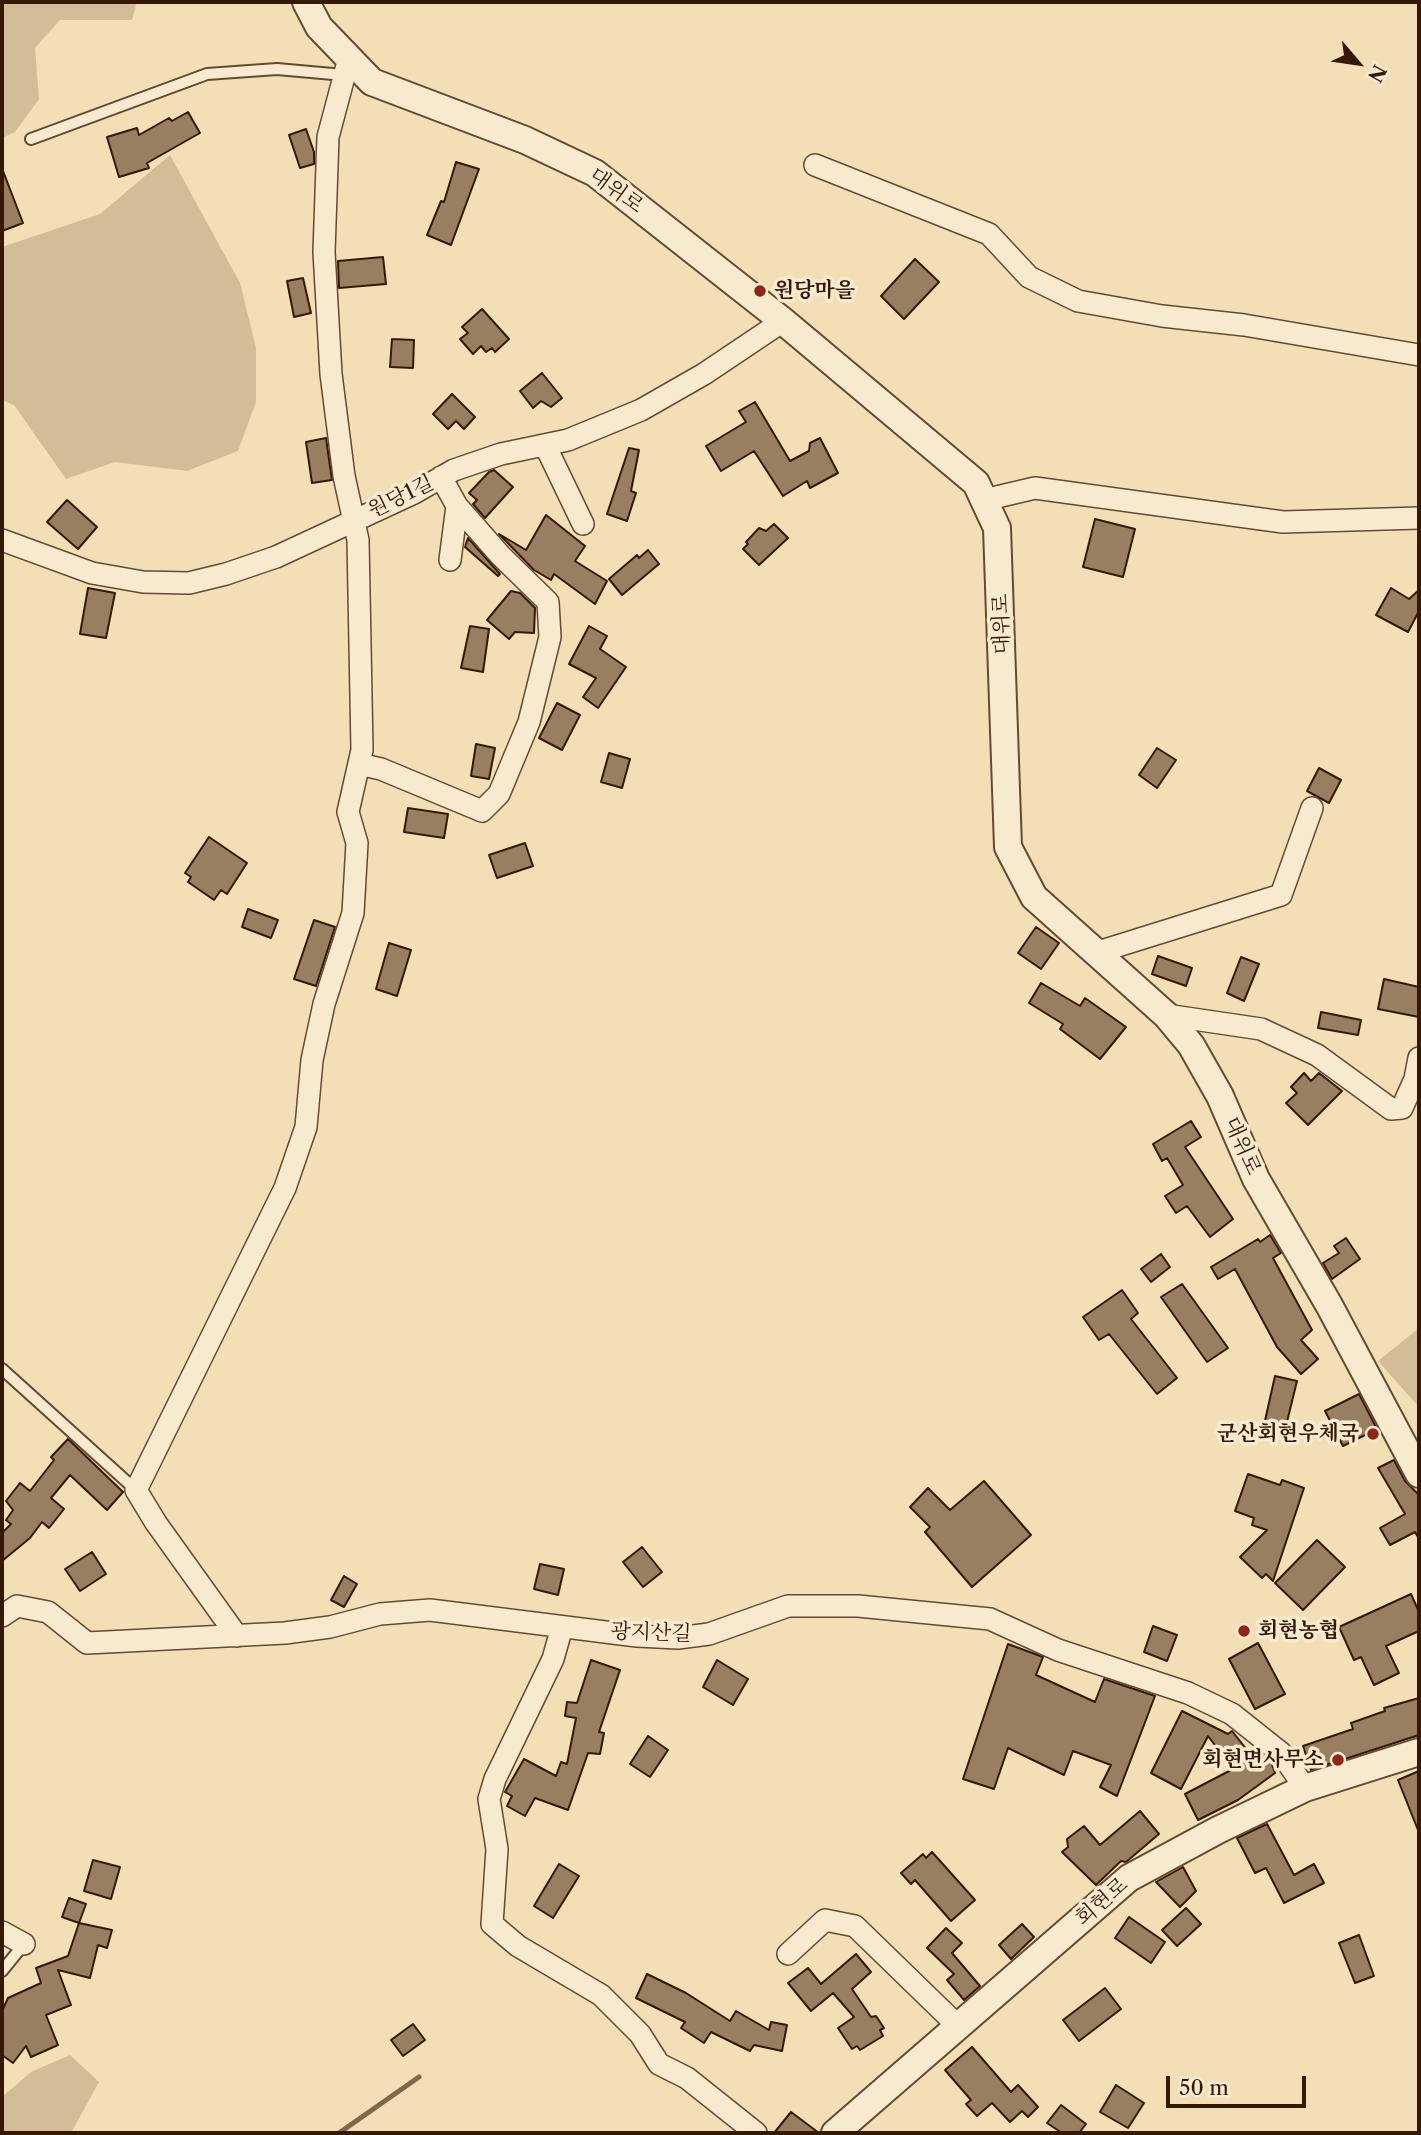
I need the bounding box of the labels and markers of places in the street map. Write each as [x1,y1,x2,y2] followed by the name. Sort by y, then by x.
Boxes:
[774,278,855,304] place label: 원당마을
[752,283,768,299] marker: 원당마을
[1217,1421,1359,1447] place label: 군산회현우체국
[1365,1426,1381,1442] marker: 군산회현우체국
[1258,1618,1339,1644] place label: 회현농협
[1236,1623,1252,1639] marker: 회현농협
[1202,1747,1324,1773] place label: 회현면사무소
[1330,1752,1346,1768] marker: 회현면사무소

